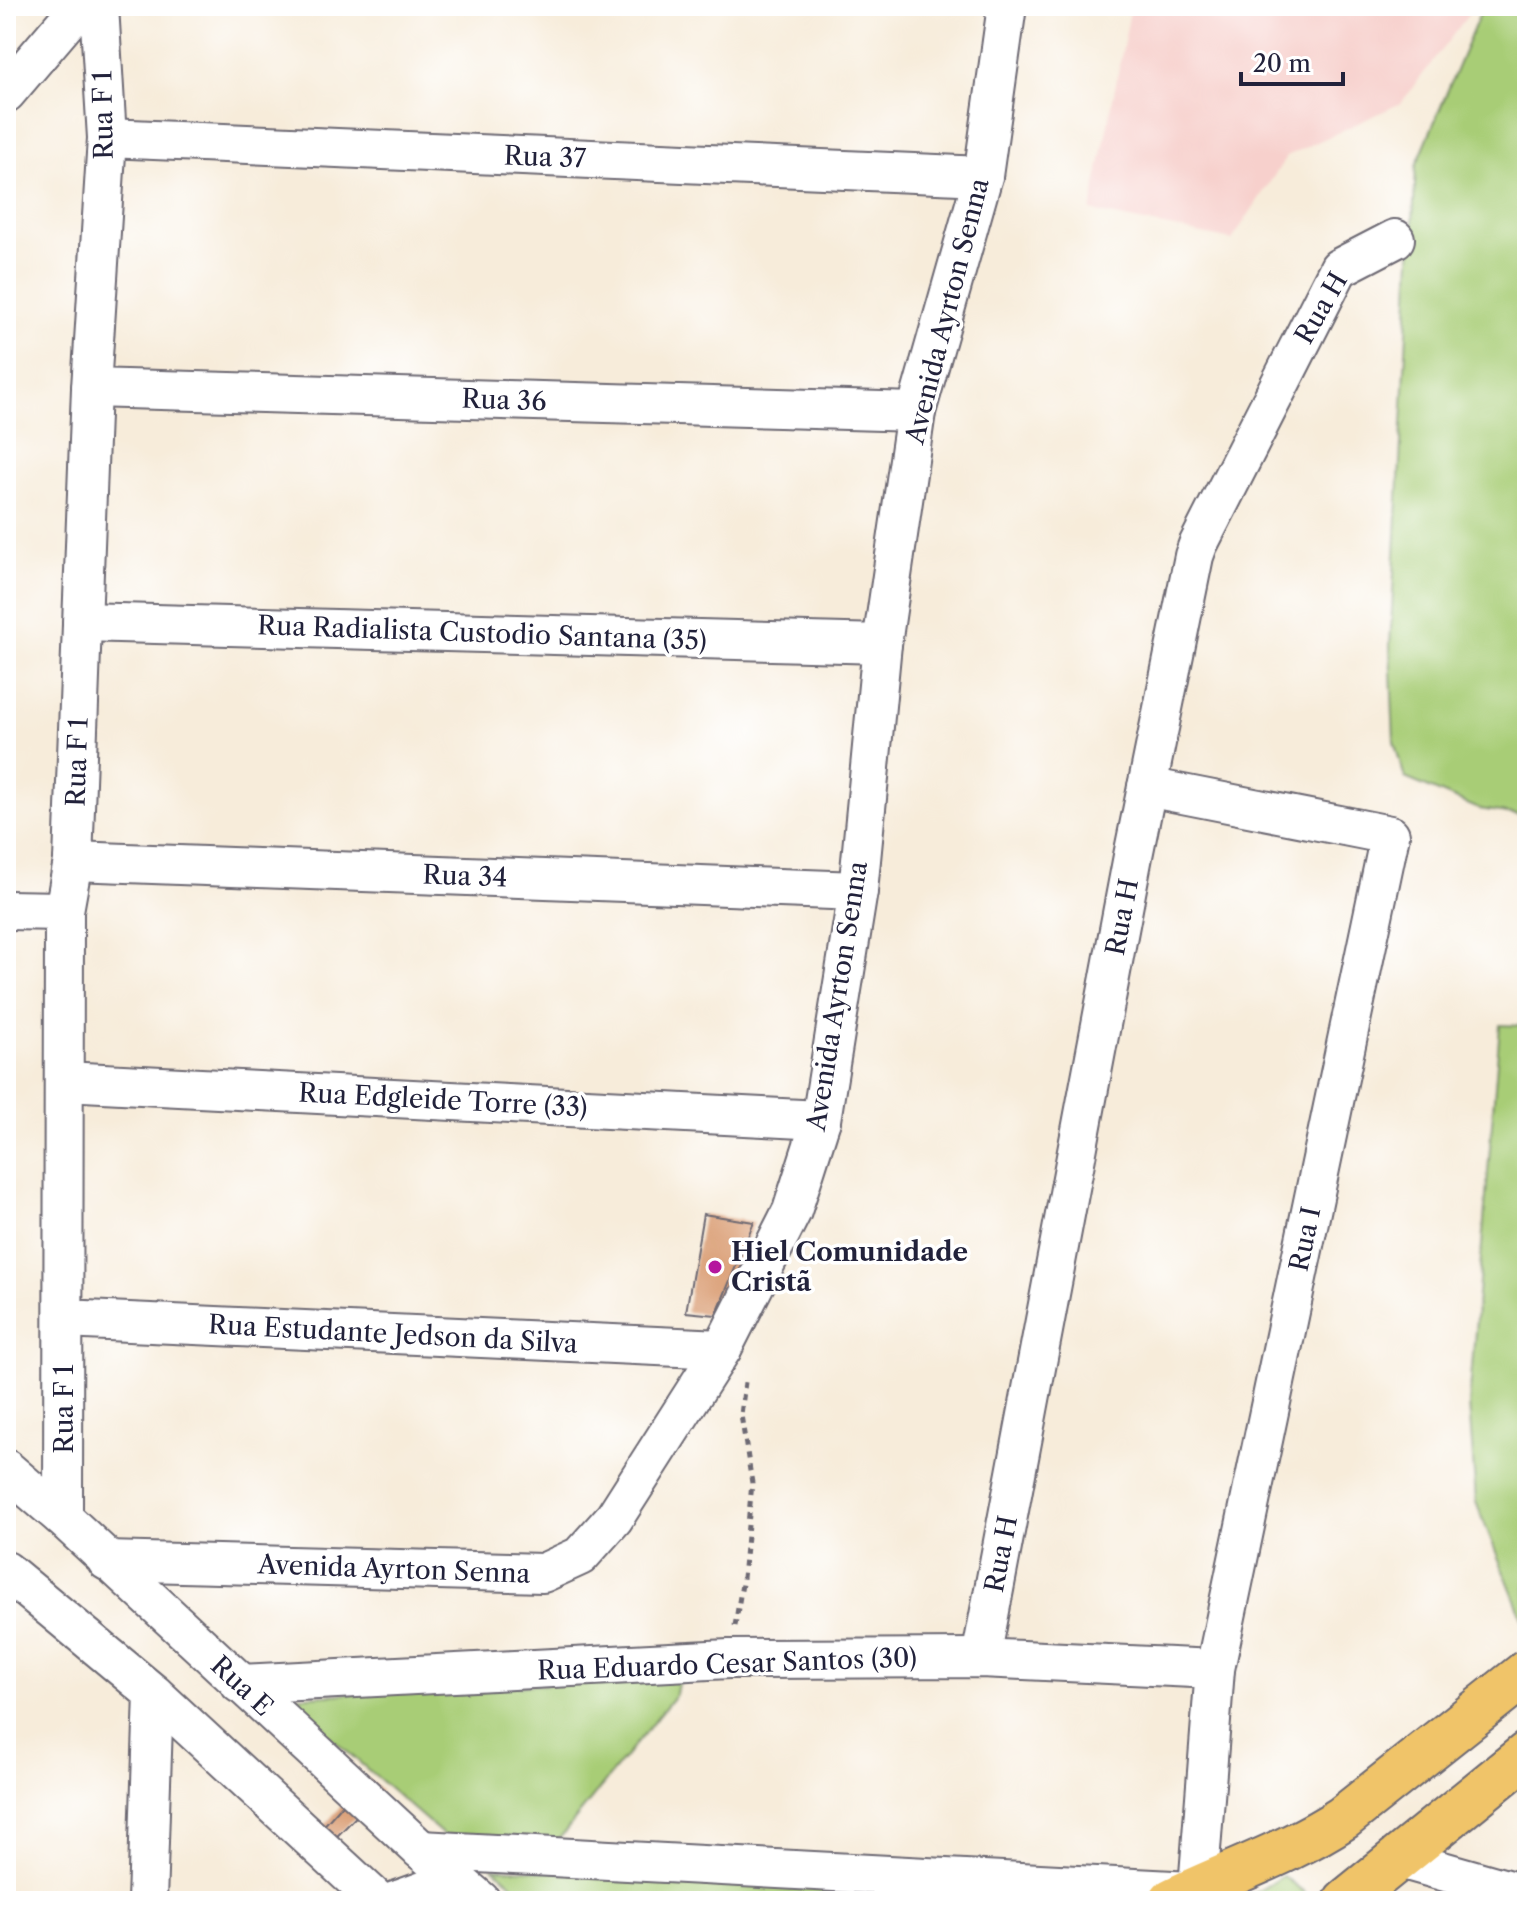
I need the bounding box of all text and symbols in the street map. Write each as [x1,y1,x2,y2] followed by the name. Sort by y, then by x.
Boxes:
[1241,36,1343,86] scale bar
[1253,49,1311,78] text: 20 m
[86,70,120,160] street label: Rua F 1
[503,140,587,174] street label: Rua 37
[898,175,996,448] street label: Avenida Ayrton Senna
[1288,266,1354,350] street label: Rua H
[461,383,547,417] street label: Rua 36
[257,609,707,657] street label: Rua Radialista Custodio Santana (35)
[59,717,95,807] street label: Rua F 1
[422,859,508,893] street label: Rua 34
[800,859,874,1134] street label: Avenida Ayrton Senna
[1099,876,1145,958] street label: Rua H
[298,1076,588,1124] street label: Rua Edgleide Torre (33)
[1283,1204,1327,1274] street label: Rua I
[731,1236,968,1298] place label: Hiel Comunidade Cristã
[706,1258,724,1276] marker: Hiel Comunidade Cristã
[207,1308,579,1360] street label: Rua Estudante Jedson da Silva
[48,1364,80,1454] street label: Rua F 1
[978,1513,1024,1595] street label: Rua H
[256,1548,531,1590] street label: Avenida Ayrton Senna
[537,1641,917,1687] street label: Rua Eduardo Cesar Santos (30)
[204,1649,280,1723] street label: Rua E

